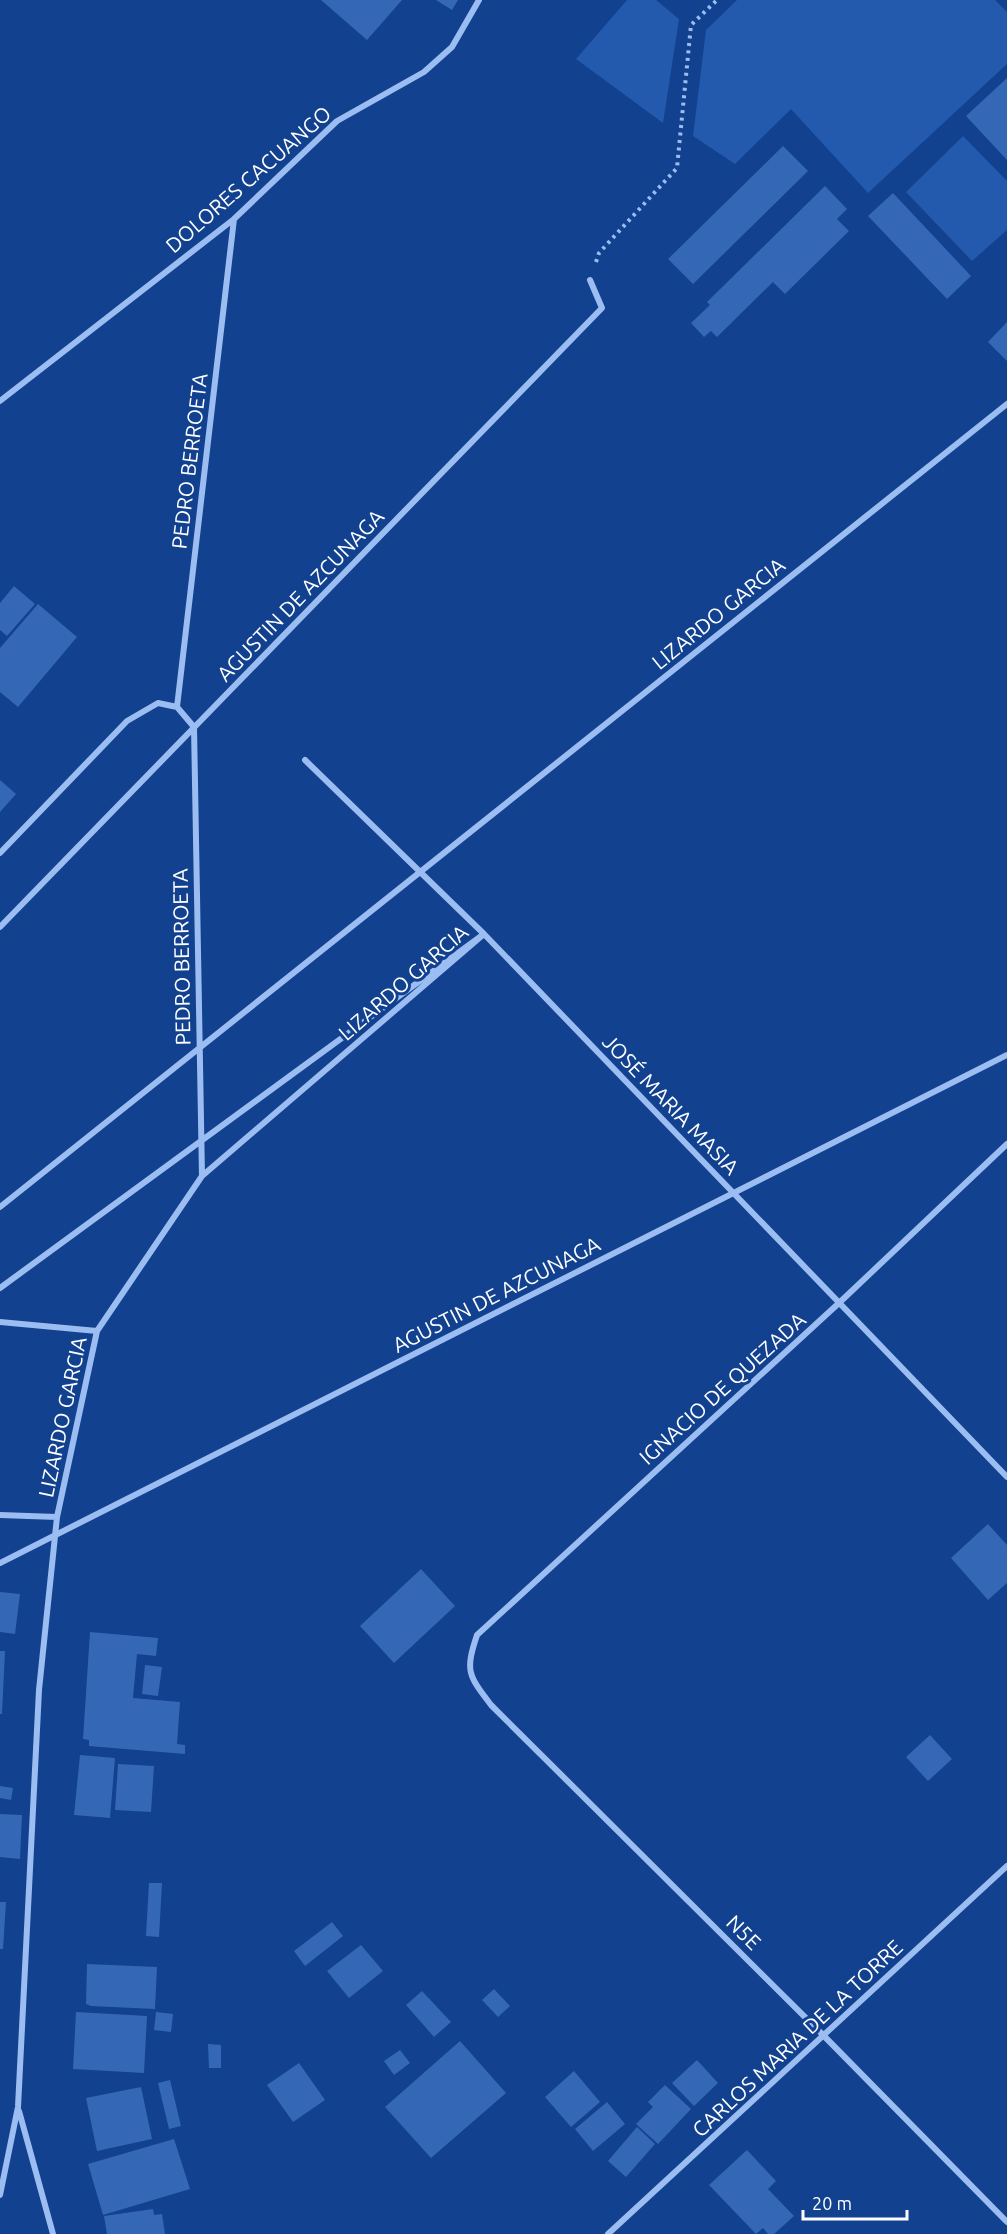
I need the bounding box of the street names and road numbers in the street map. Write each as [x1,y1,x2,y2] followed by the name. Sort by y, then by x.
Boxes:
[161,101,335,257] street label: DOLORES CACUANGO
[166,371,212,550] street label: PEDRO BERROETA
[212,504,389,686] street label: AGUSTIN DE AZCUNAGA
[647,552,789,674] street label: LIZARDO GARCIA
[167,868,195,1046] street label: PEDRO BERROETA
[333,919,473,1045] street label: LIZARDO GARCIA
[598,1029,744,1179] street label: JOSÉ MARIA MASIA
[388,1231,604,1357] street label: AGUSTIN DE AZCUNAGA
[634,1307,810,1469] street label: IGNACIO DE QUEZADA
[33,1334,91,1499] street label: LIZARDO GARCIA
[722,1910,766,1954] street label: N5E
[687,1934,907,2142] street label: CARLOS MARIA DE LA TORRE

